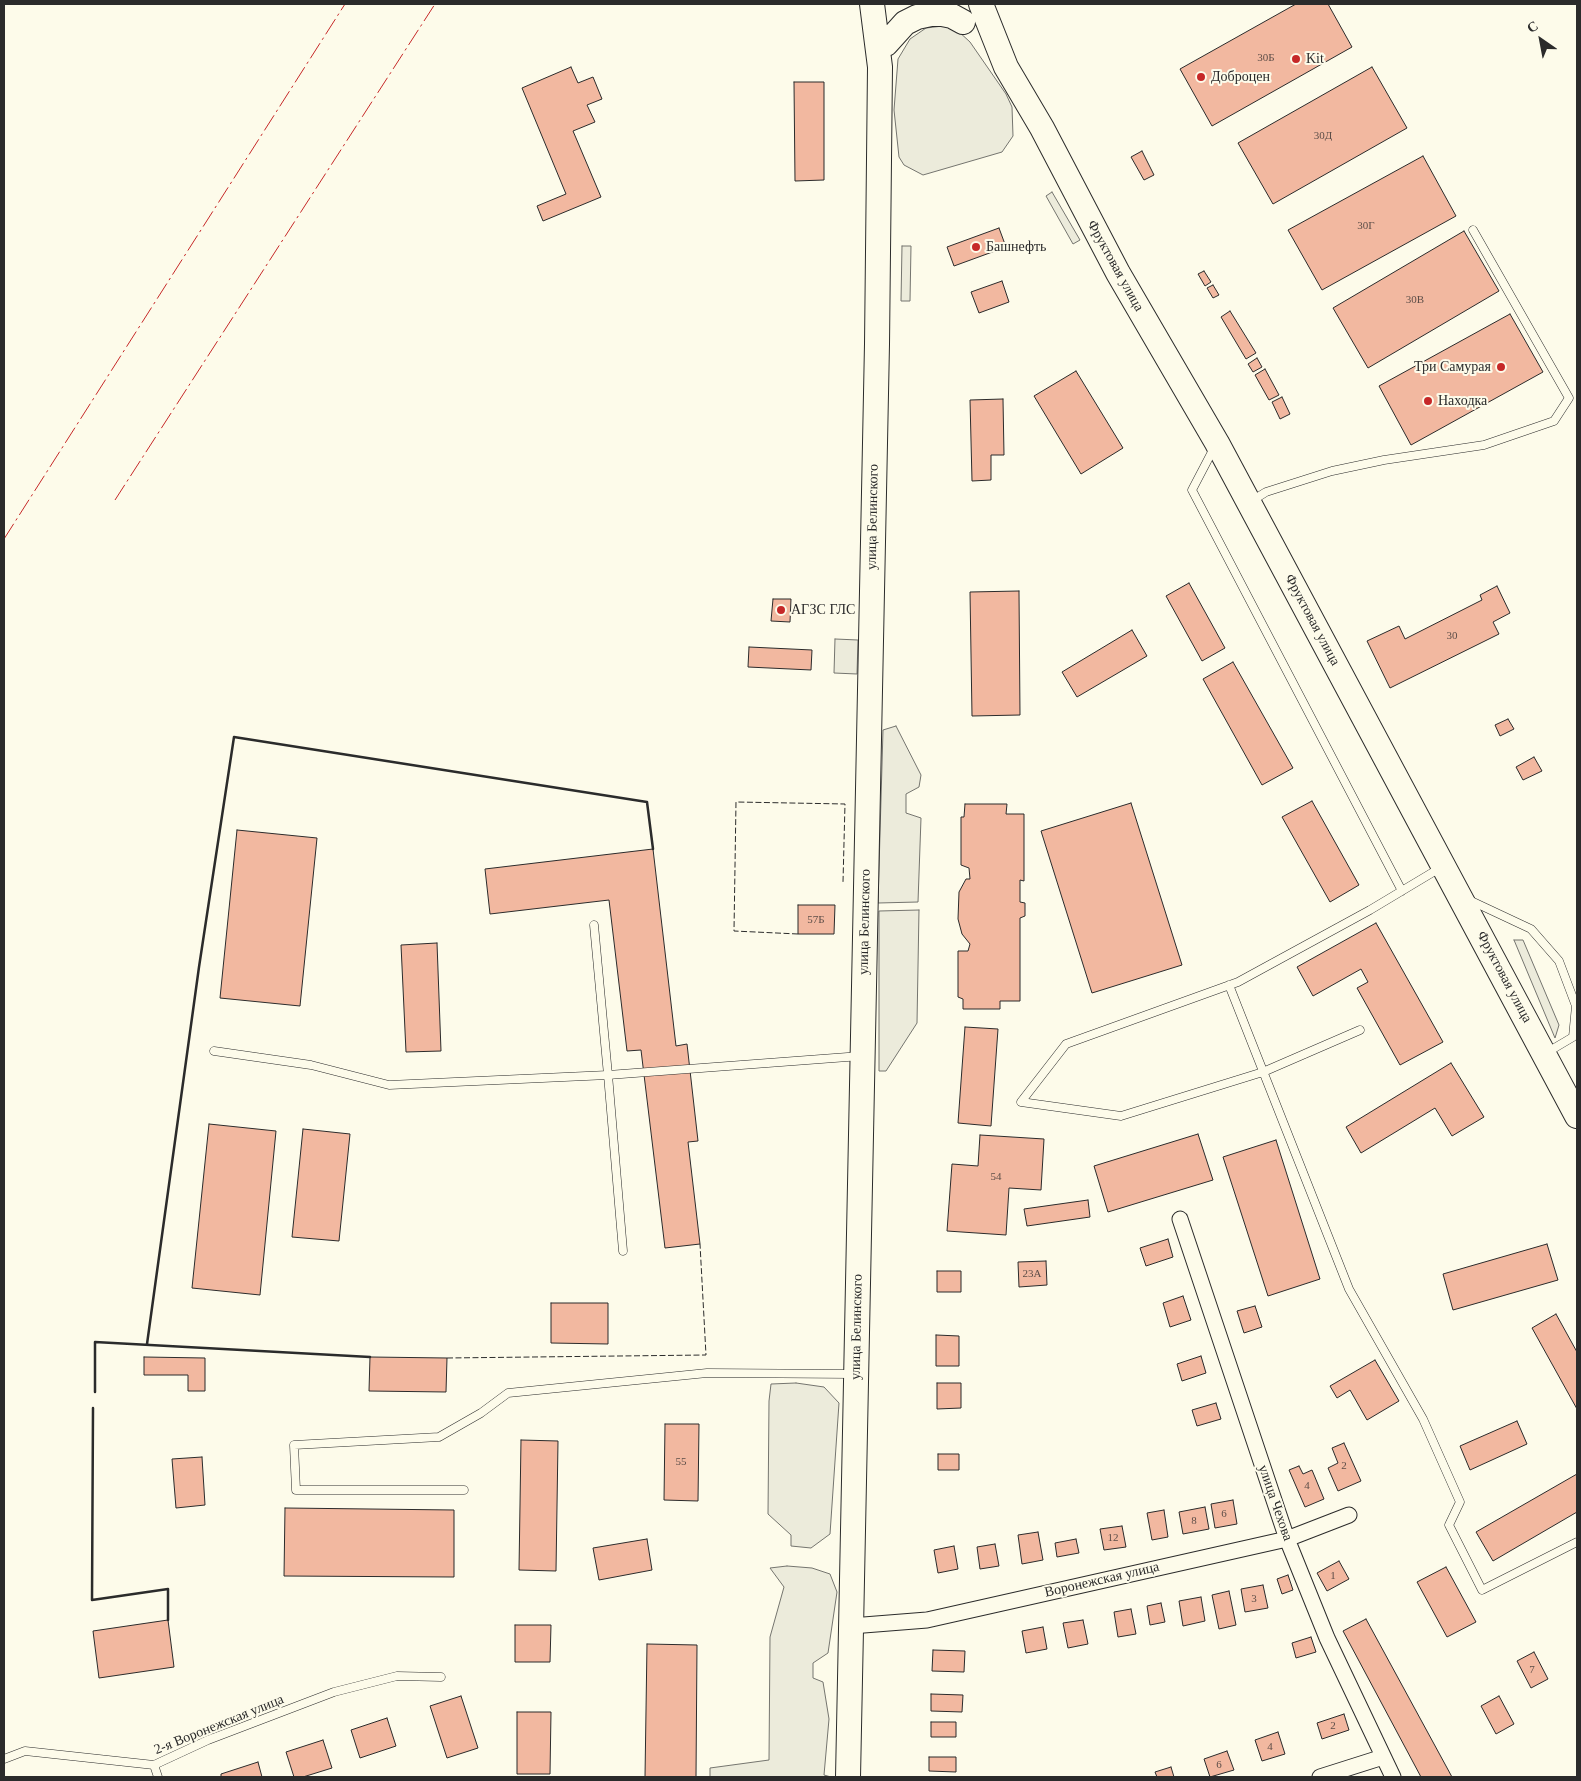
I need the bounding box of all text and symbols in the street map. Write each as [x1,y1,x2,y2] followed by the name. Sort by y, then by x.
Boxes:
[1516,15,1566,65] north arrow
[1524,18,1541,36] text: С
[1257,51,1275,65] house number: 30Б
[1306,51,1324,67] place label: Kit
[1290,53,1302,65] marker: Kit
[1211,69,1270,85] place label: Доброцен
[1195,71,1207,83] marker: Доброцен
[1314,129,1332,143] house number: 30Д
[1083,218,1147,314] street label: Фруктовая улица
[1357,219,1375,233] house number: 30Г
[986,239,1046,255] place label: Башнефть
[970,241,982,253] marker: Башнефть
[1406,293,1424,307] house number: 30В
[1414,359,1491,375] place label: Три Самурая
[1495,361,1507,373] marker: Три Самурая
[1438,393,1487,409] place label: Находка
[1422,395,1434,407] marker: Находка
[864,464,882,570] street label: улица Белинского
[1281,571,1343,669] street label: Фруктовая улица
[791,602,855,618] place label: АГЗС ГЛС
[775,604,787,616] marker: АГЗС ГЛС
[1446,629,1458,643] house number: 30
[856,869,874,975] street label: улица Белинского
[807,913,825,927] house number: 57Б
[1473,928,1535,1026] street label: Фруктовая улица
[990,1170,1001,1184] house number: 54
[1023,1267,1041,1281] house number: 23А
[848,1274,866,1380] street label: улица Белинского
[676,1455,686,1469] house number: 55
[1341,1459,1347,1473] house number: 2
[1254,1463,1296,1543] street label: улица Чехова
[1304,1479,1310,1493] house number: 4
[1221,1507,1227,1521] house number: 6
[1191,1514,1197,1528] house number: 8
[1108,1531,1118,1545] house number: 12
[1043,1559,1161,1601] street label: Воронежская улица
[1330,1569,1336,1583] house number: 1
[1251,1592,1257,1606] house number: 3
[1529,1663,1535,1677] house number: 7
[152,1691,286,1759] street label: 2-я Воронежская улица
[1330,1719,1336,1733] house number: 2
[1267,1740,1273,1754] house number: 4
[1216,1758,1222,1772] house number: 6

